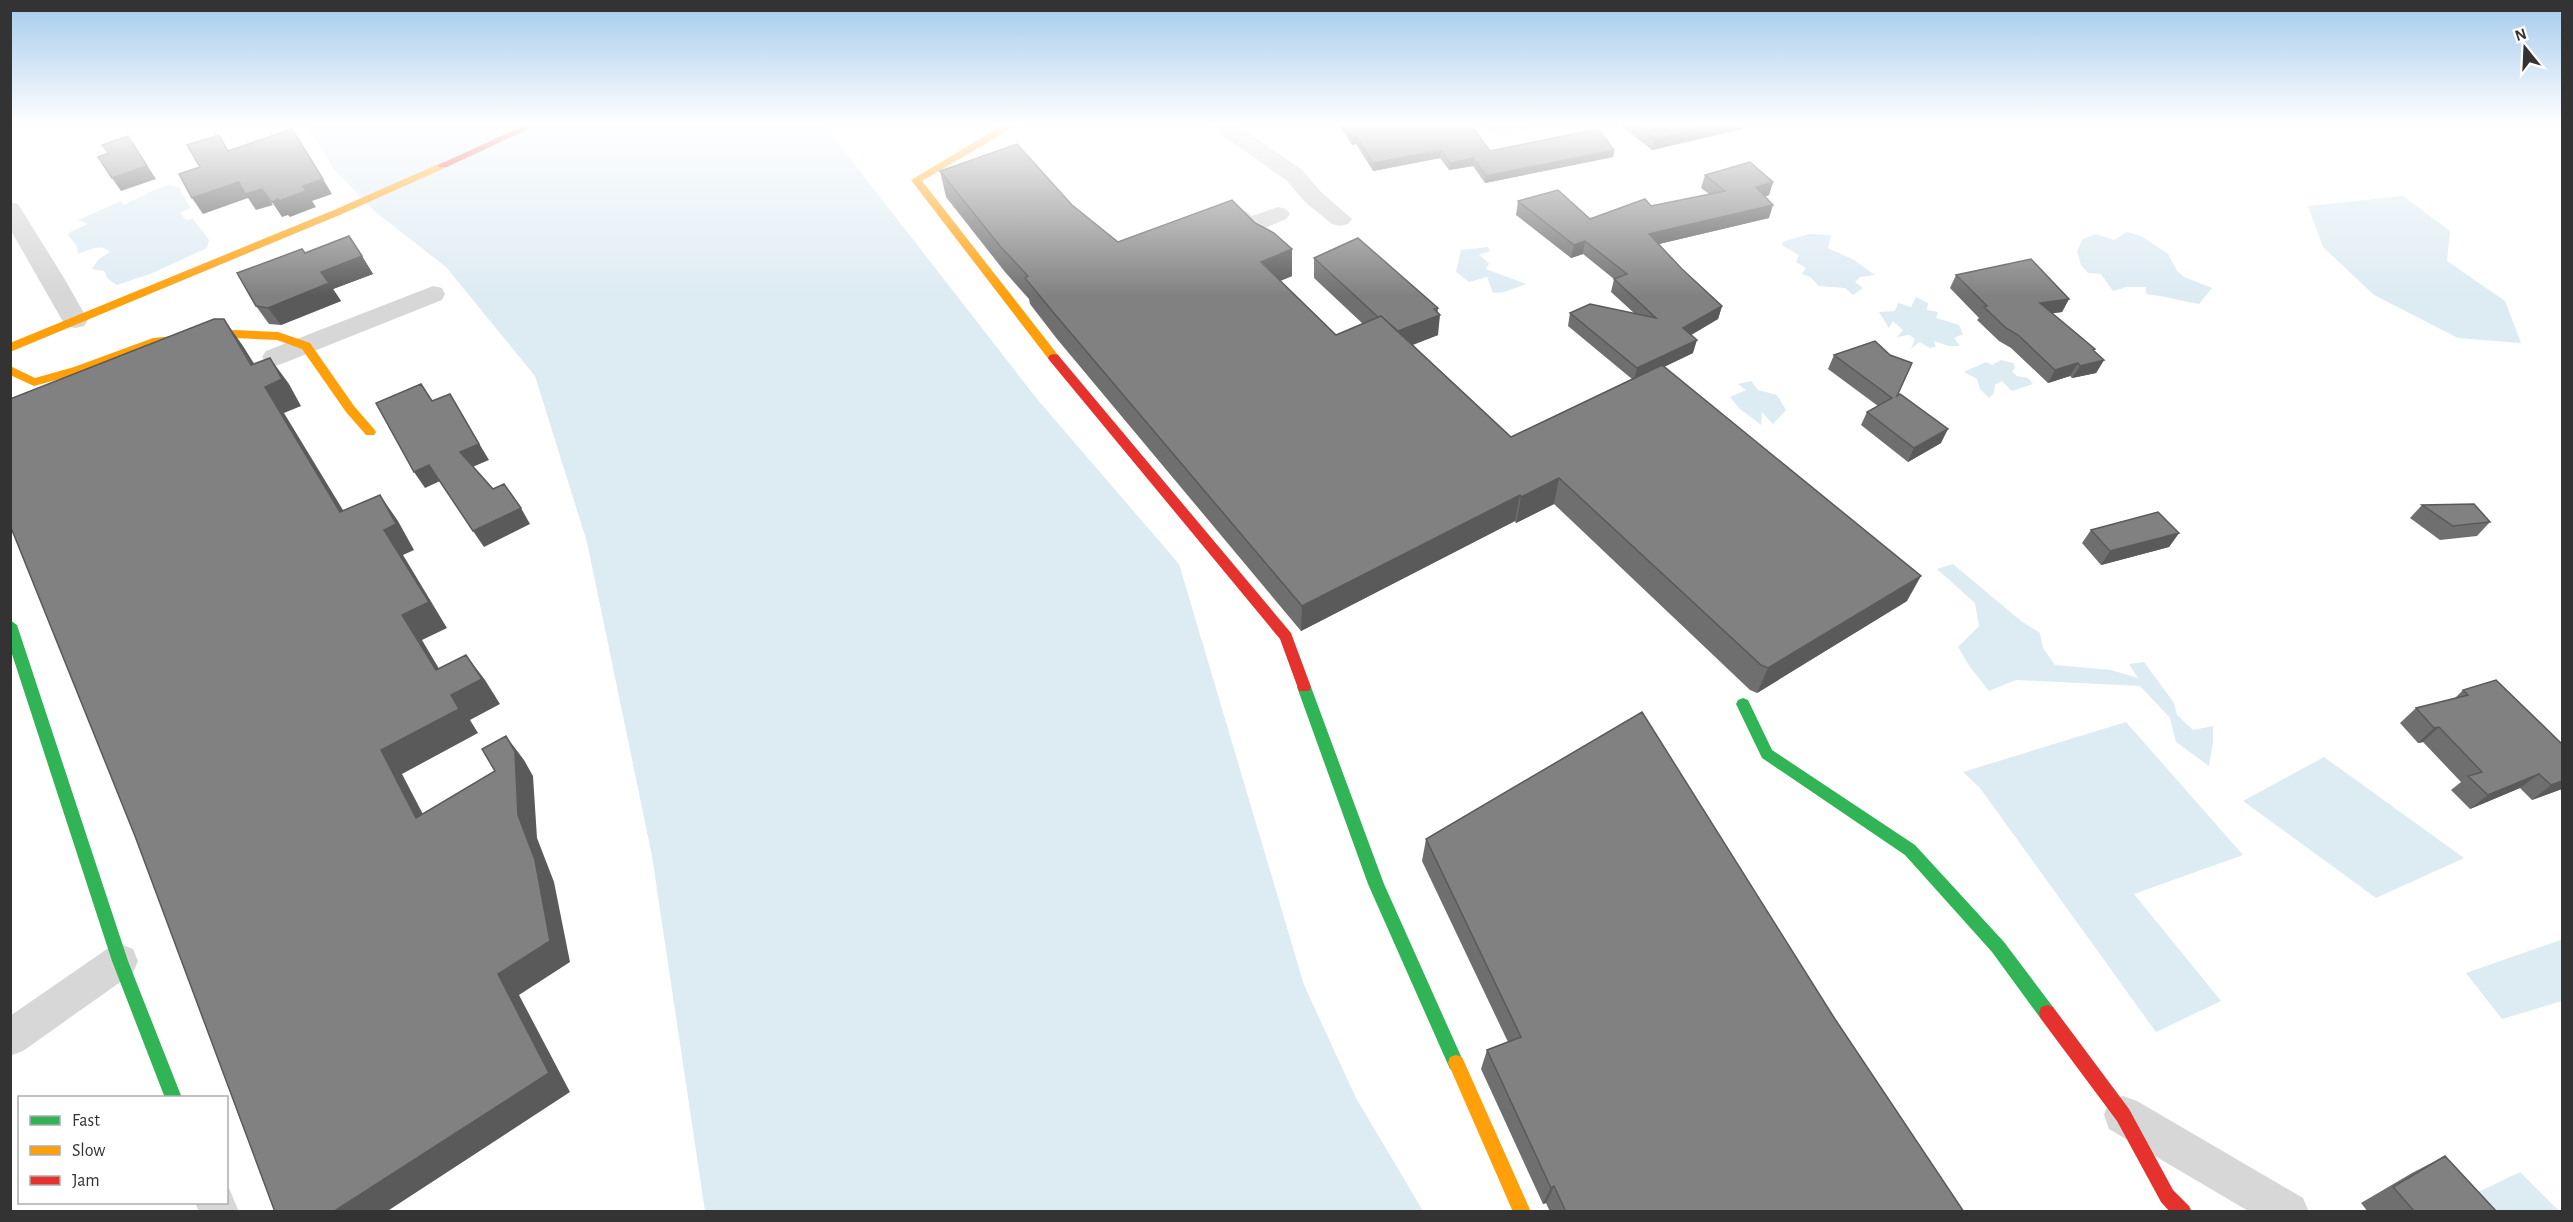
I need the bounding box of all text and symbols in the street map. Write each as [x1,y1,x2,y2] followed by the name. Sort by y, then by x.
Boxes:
[2495,18,2555,78] north arrow
[2513,25,2528,44] text: N
[18,1096,228,1204] legend
[72,1112,100,1130] text: Fast
[72,1142,105,1160] text: Slow
[72,1172,100,1190] text: Jam

